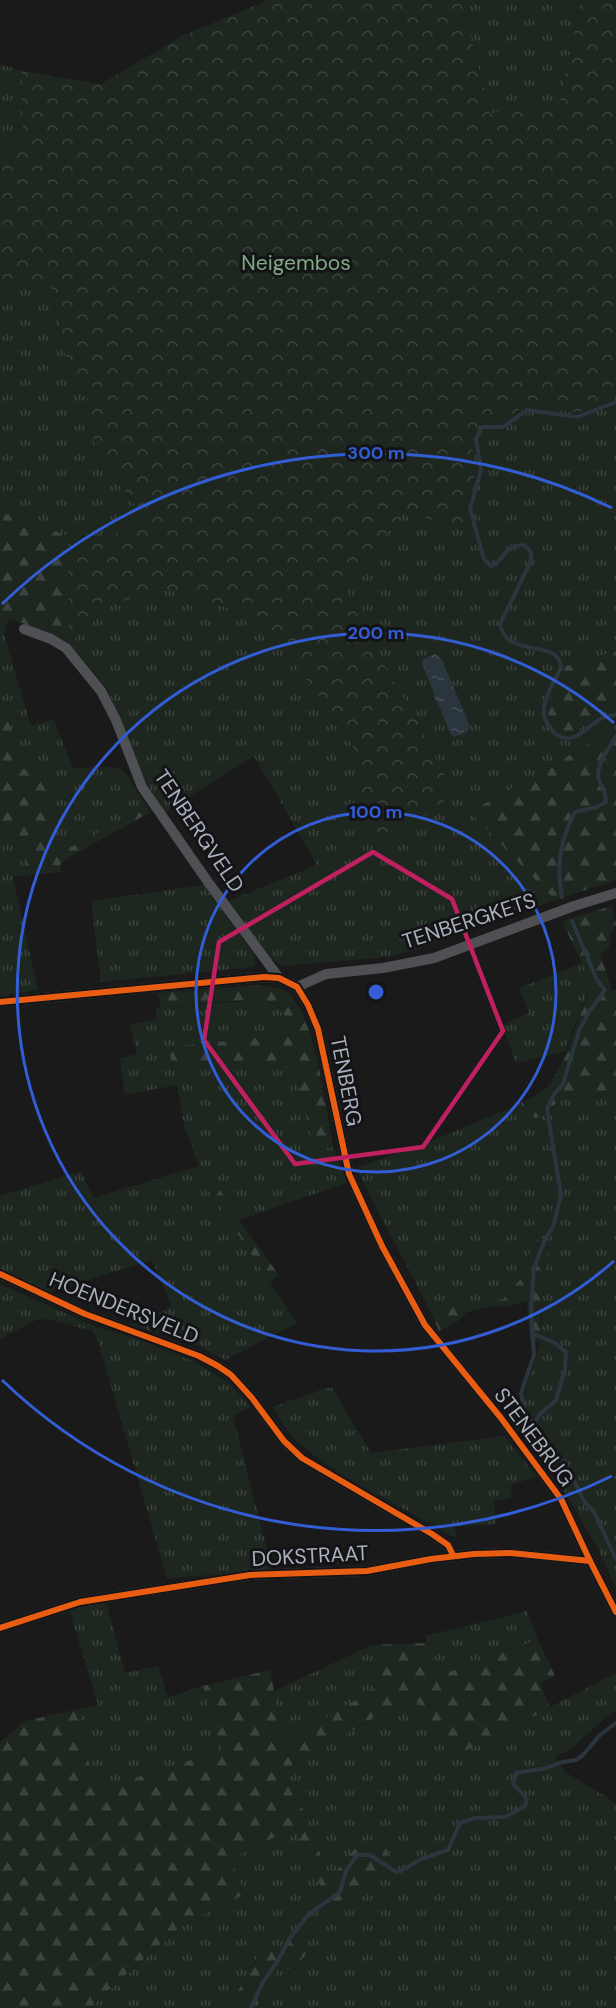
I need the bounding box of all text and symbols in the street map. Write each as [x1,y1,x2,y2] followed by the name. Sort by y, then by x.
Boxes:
[241,249,351,277] park label: Neigembos
[347,441,405,465] text: 300 m
[348,621,404,645] text: 200 m
[148,764,250,898] street label: TENBERGVELD
[349,800,403,824] text: 100 m
[399,886,539,956] street label: TENBERGKETS
[366,982,386,1002] centre of rings
[324,1034,368,1128] street label: TENBERG
[45,1265,203,1351] street label: HOENDERSVELD
[488,1382,580,1492] street label: STENEBRUG
[251,1539,369,1573] street label: DOKSTRAAT

